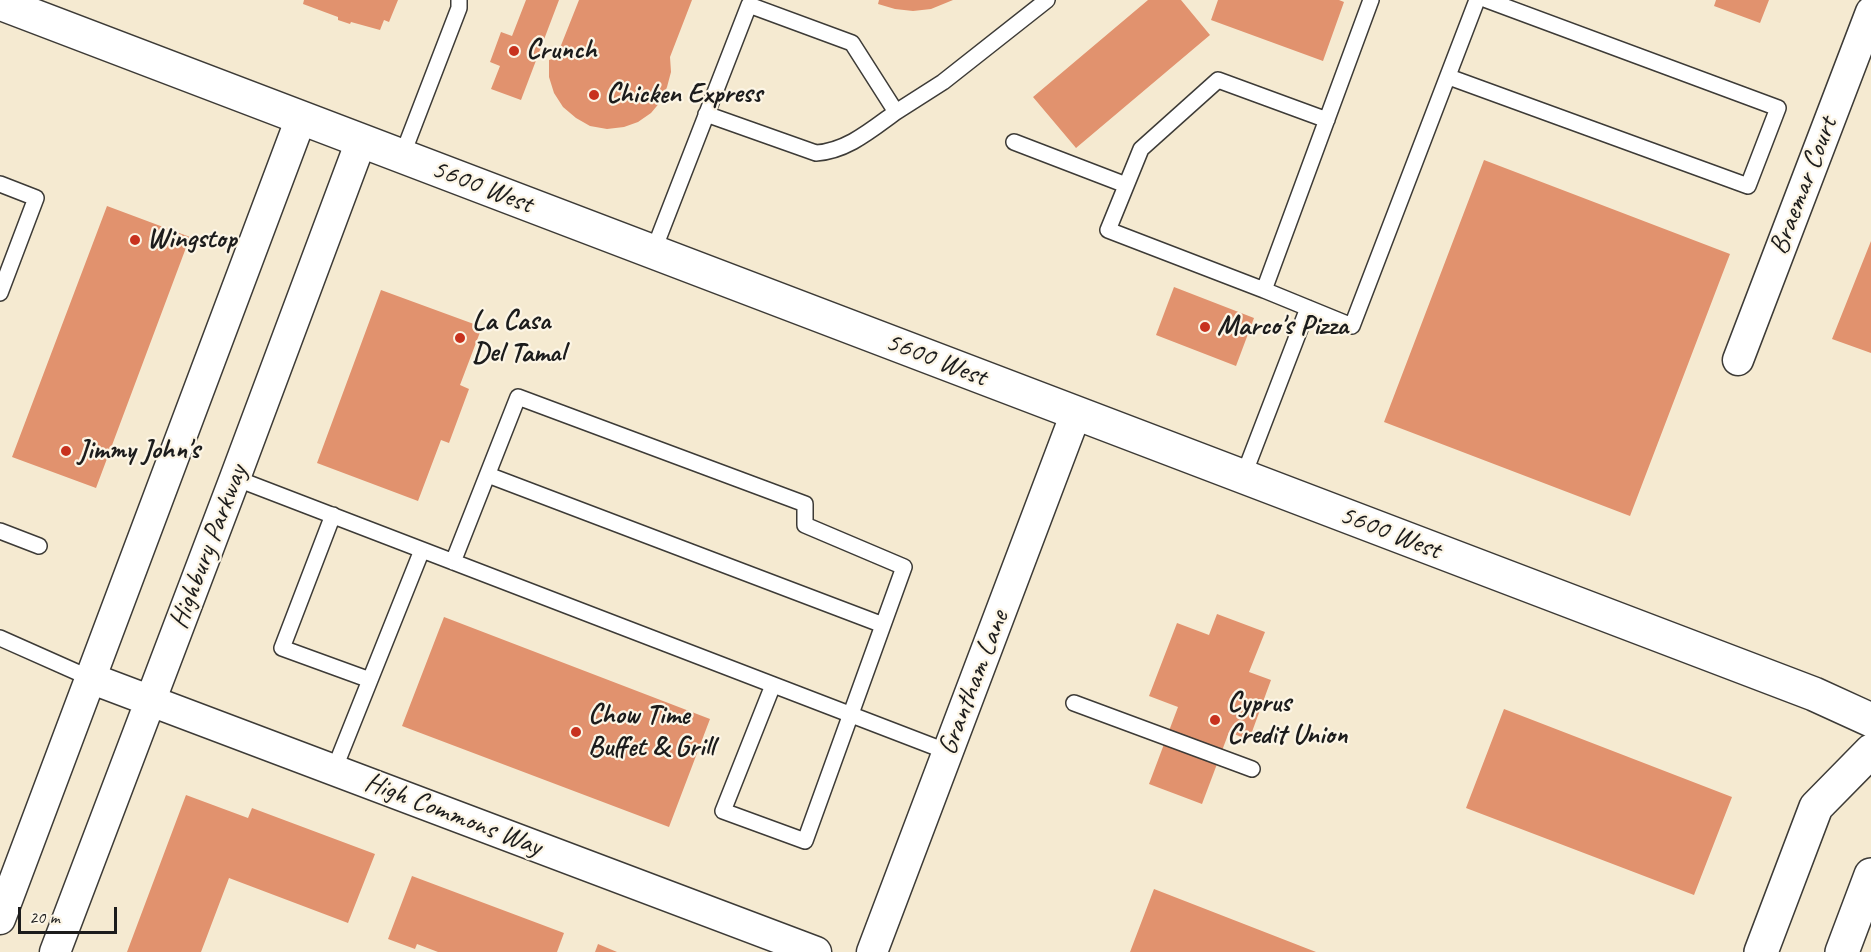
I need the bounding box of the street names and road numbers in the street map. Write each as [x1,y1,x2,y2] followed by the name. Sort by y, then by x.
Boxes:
[1762,113,1846,259] street label: Braemar Court
[427,152,537,222] street label: 5600 West
[881,325,991,395] street label: 5600 West
[162,460,256,634] street label: Highbury Parkway
[1335,498,1445,568] street label: 5600 West
[931,606,1017,760] street label: Grantham Lane
[360,766,546,864] street label: High Commons Way

